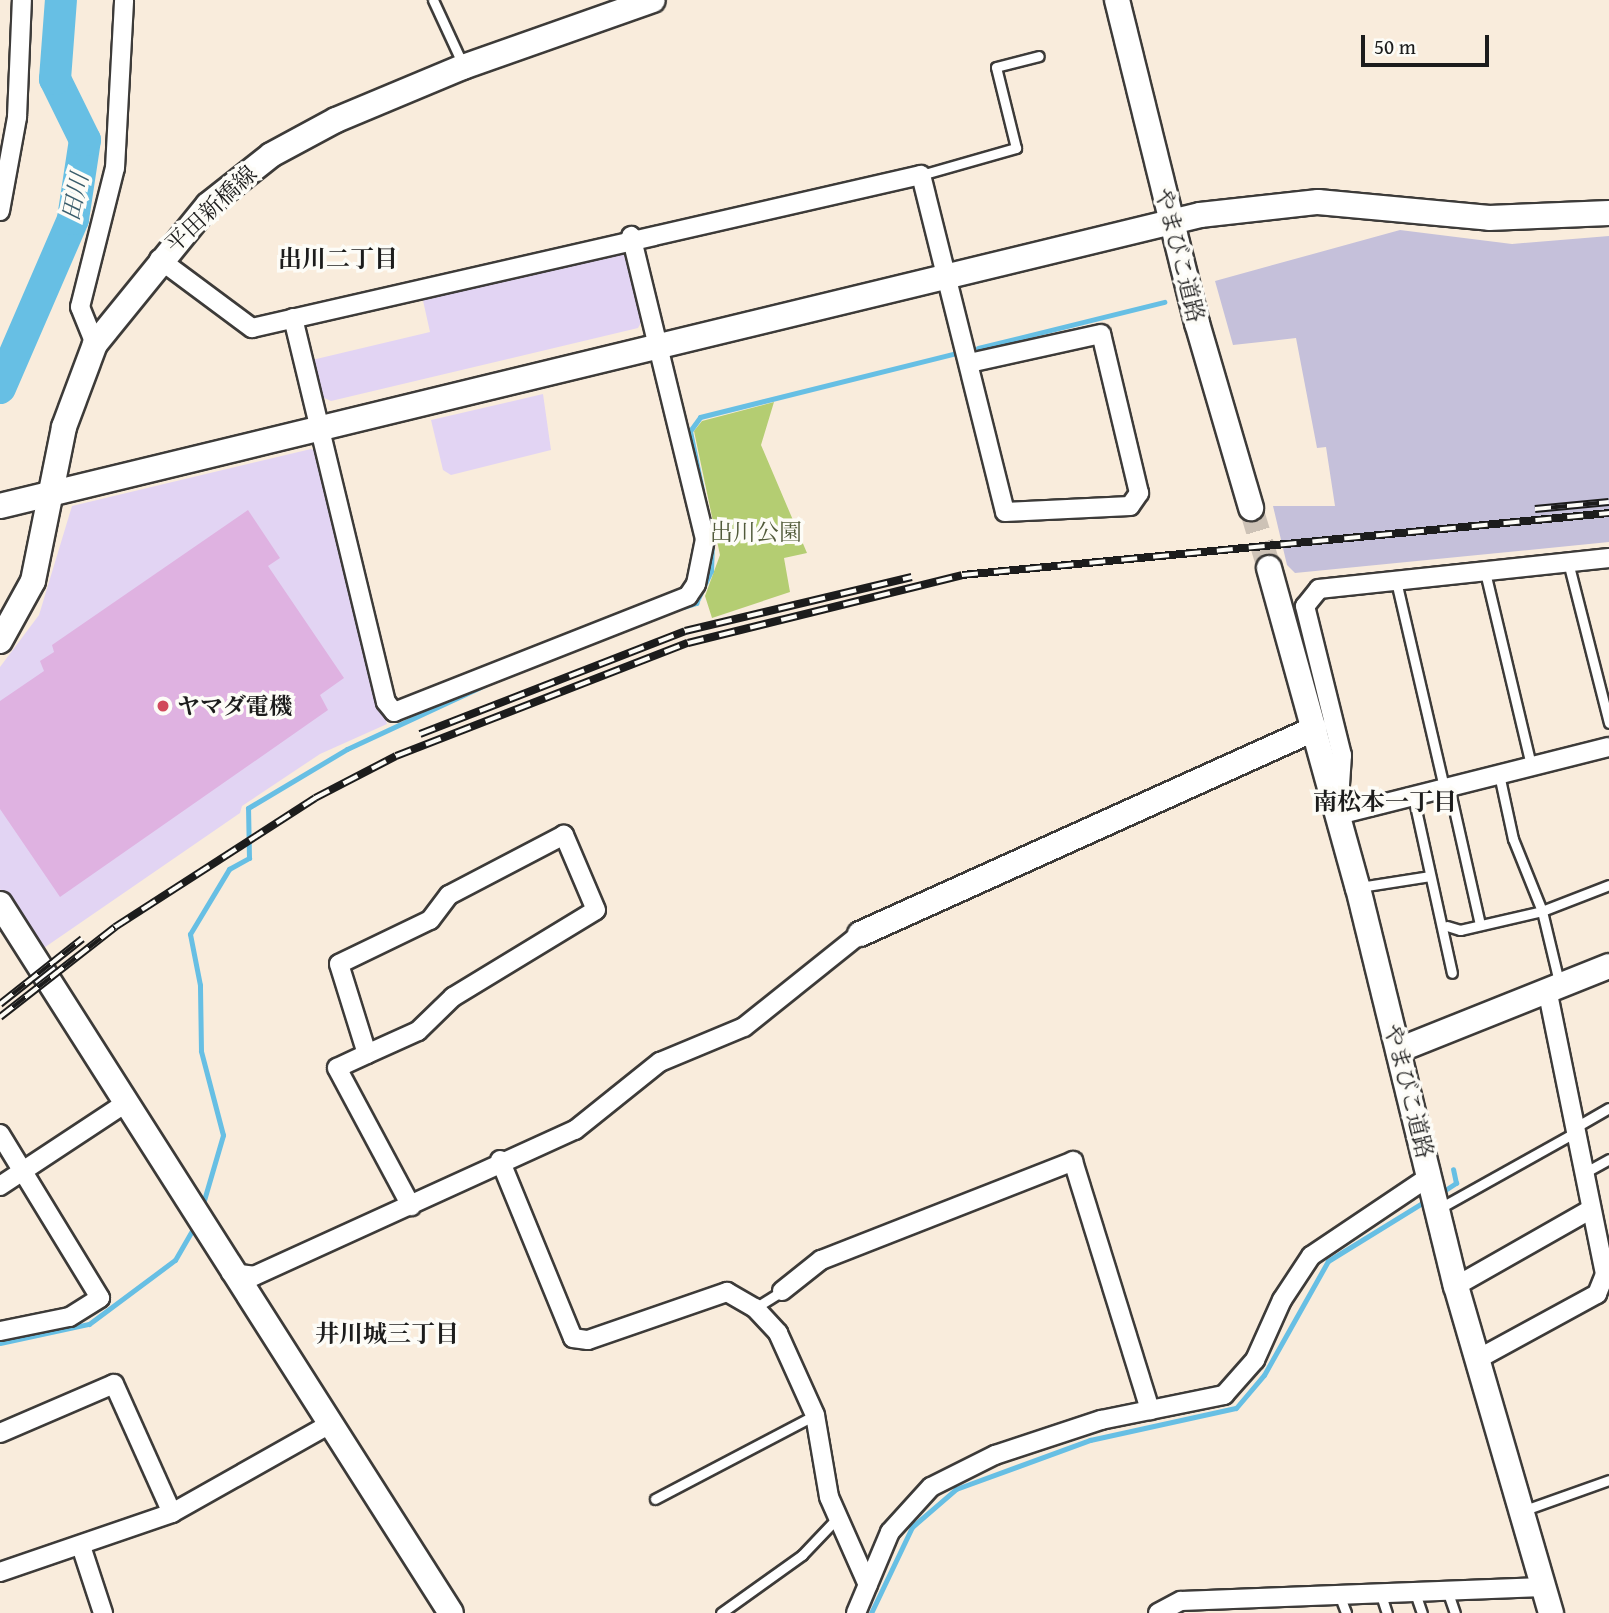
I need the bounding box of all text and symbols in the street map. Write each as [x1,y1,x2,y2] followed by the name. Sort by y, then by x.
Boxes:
[1364,21,1492,65] scale bar
[1374,31,1416,62] text: 50 m
[160,160,262,258] street label: 平田新橋線
[56,171,94,223] water label: 田川
[1150,185,1210,325] street label: やまびこ道路
[278,245,398,273] district label: 出川二丁目
[710,518,802,546] park label: 出川公園
[177,692,292,720] place label: ヤマダ電機
[155,698,171,714] marker: ヤマダ電機
[1313,788,1457,816] district label: 南松本一丁目
[1379,1021,1439,1161] street label: やまびこ道路
[315,1320,459,1348] district label: 井川城三丁目

